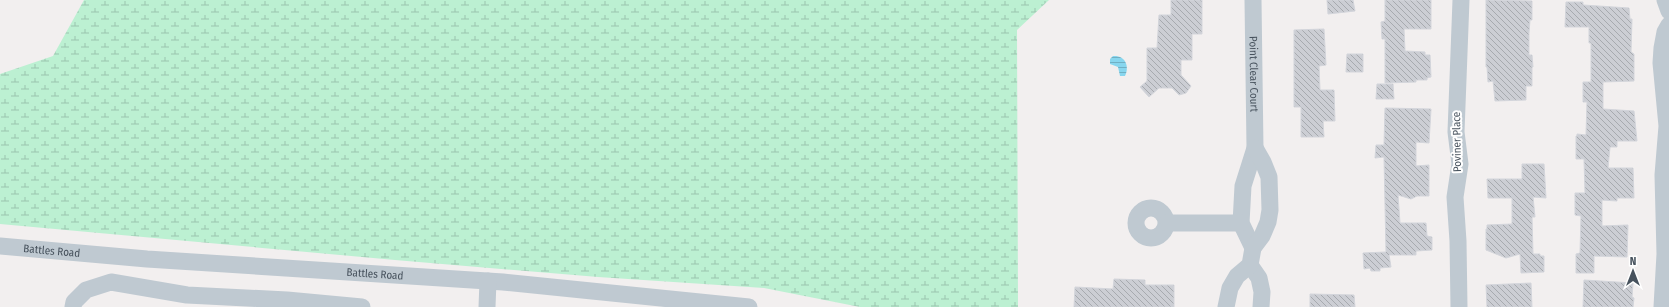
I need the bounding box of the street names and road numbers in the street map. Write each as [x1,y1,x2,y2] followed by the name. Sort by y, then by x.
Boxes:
[1247,36,1261,112] street label: Point Clear Court
[1450,112,1464,172] street label: Poviner Place
[23,242,81,260] street label: Battles Road
[346,265,404,282] street label: Battles Road

